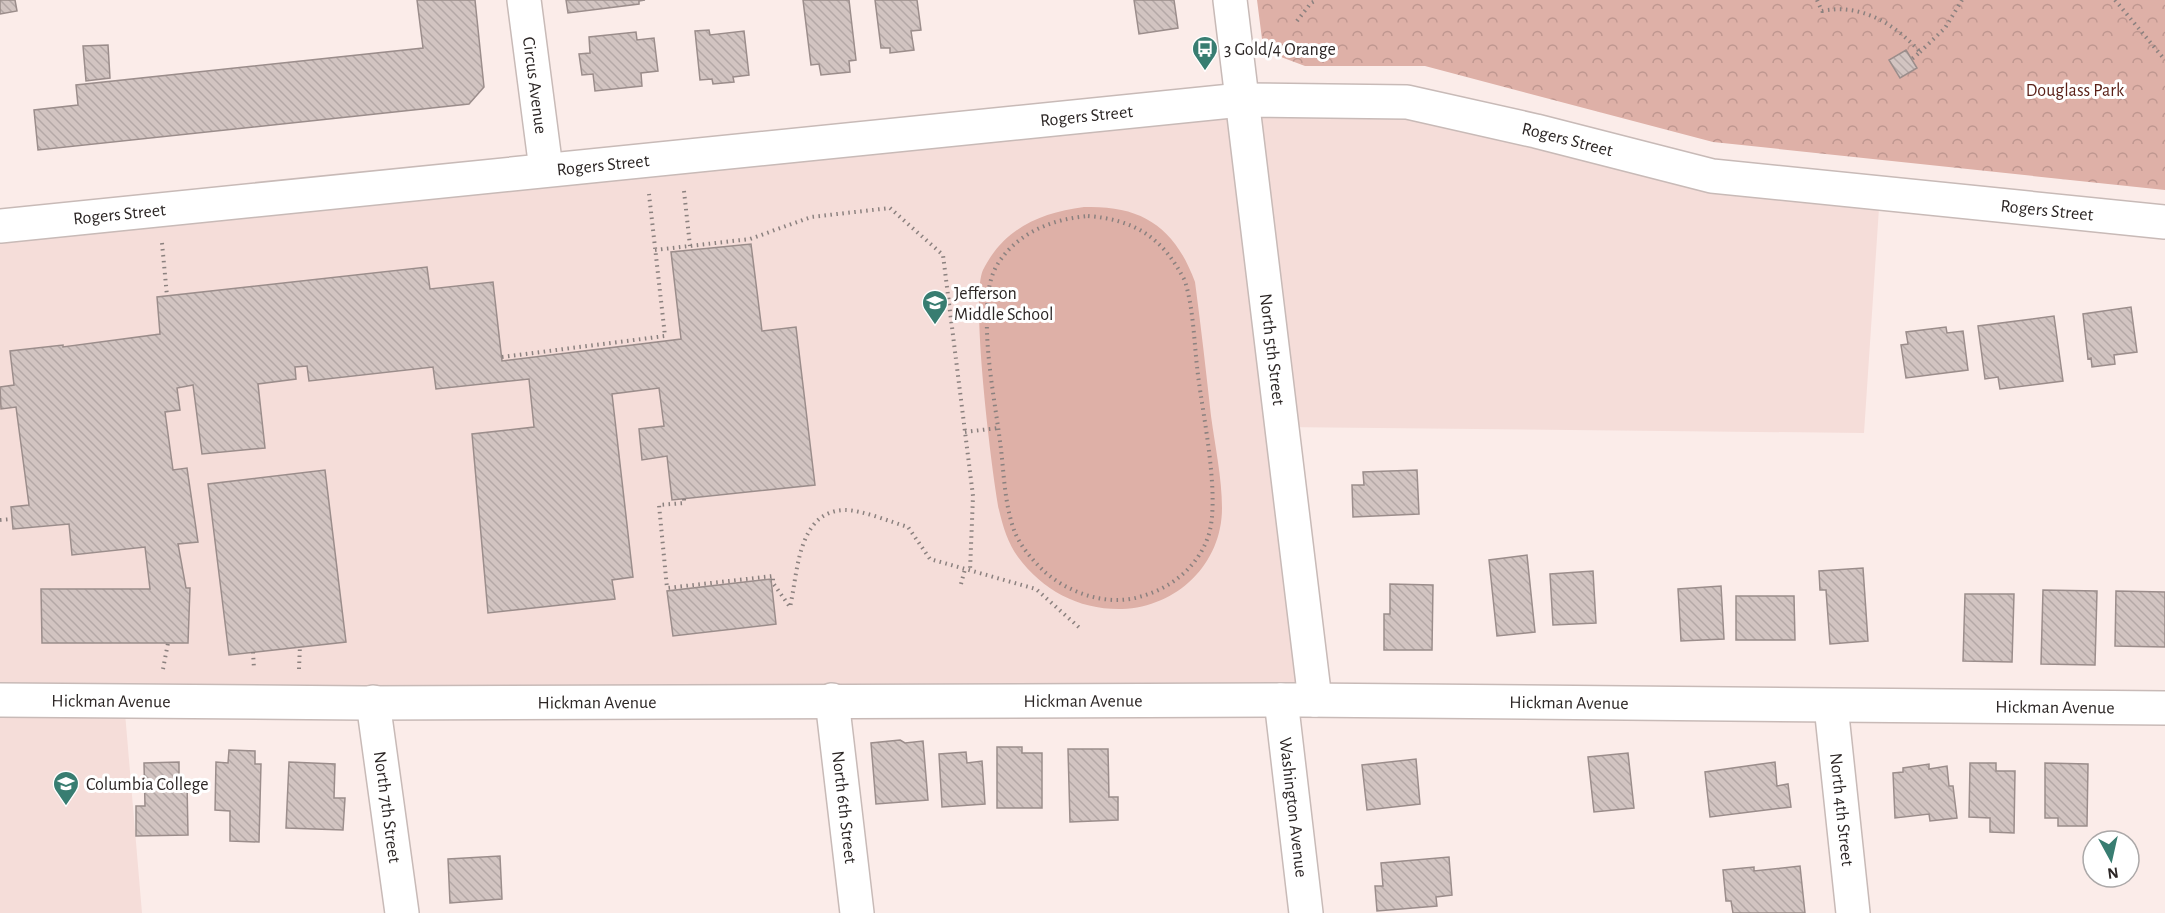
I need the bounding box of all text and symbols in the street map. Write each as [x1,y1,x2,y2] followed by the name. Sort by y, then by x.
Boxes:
[1190,34,1220,72] bus stop icon: 3 Gold/4 Orange
[519,36,549,135] street label: Circus Avenue
[1224,41,1336,59] place label: 3 Gold/4 Orange
[2026,82,2125,100] park label: Douglass Park
[1039,103,1134,130] street label: Rogers Street
[1520,120,1615,160] street label: Rogers Street
[556,152,651,179] street label: Rogers Street
[2000,197,2094,225] street label: Rogers Street
[72,201,167,229] street label: Rogers Street
[954,285,1053,324] place label: Jefferson Middle School
[920,288,950,326] school or university icon: Jefferson Middle School
[1256,293,1287,407] street label: North 5th Street
[51,692,171,711] street label: Hickman Avenue
[1023,693,1143,711] street label: Hickman Avenue
[537,694,657,712] street label: Hickman Avenue
[1509,694,1629,713] street label: Hickman Avenue
[1995,698,2115,718] street label: Hickman Avenue
[1275,736,1310,878] street label: Washington Avenue
[370,750,403,864] street label: North 7th Street
[828,750,859,865] street label: North 6th Street
[1826,752,1856,867] street label: North 4th Street
[51,769,81,807] school or university icon: Columbia College
[86,776,209,794] place label: Columbia College
[2081,829,2141,889] north arrow
[2106,864,2120,882] text: N

